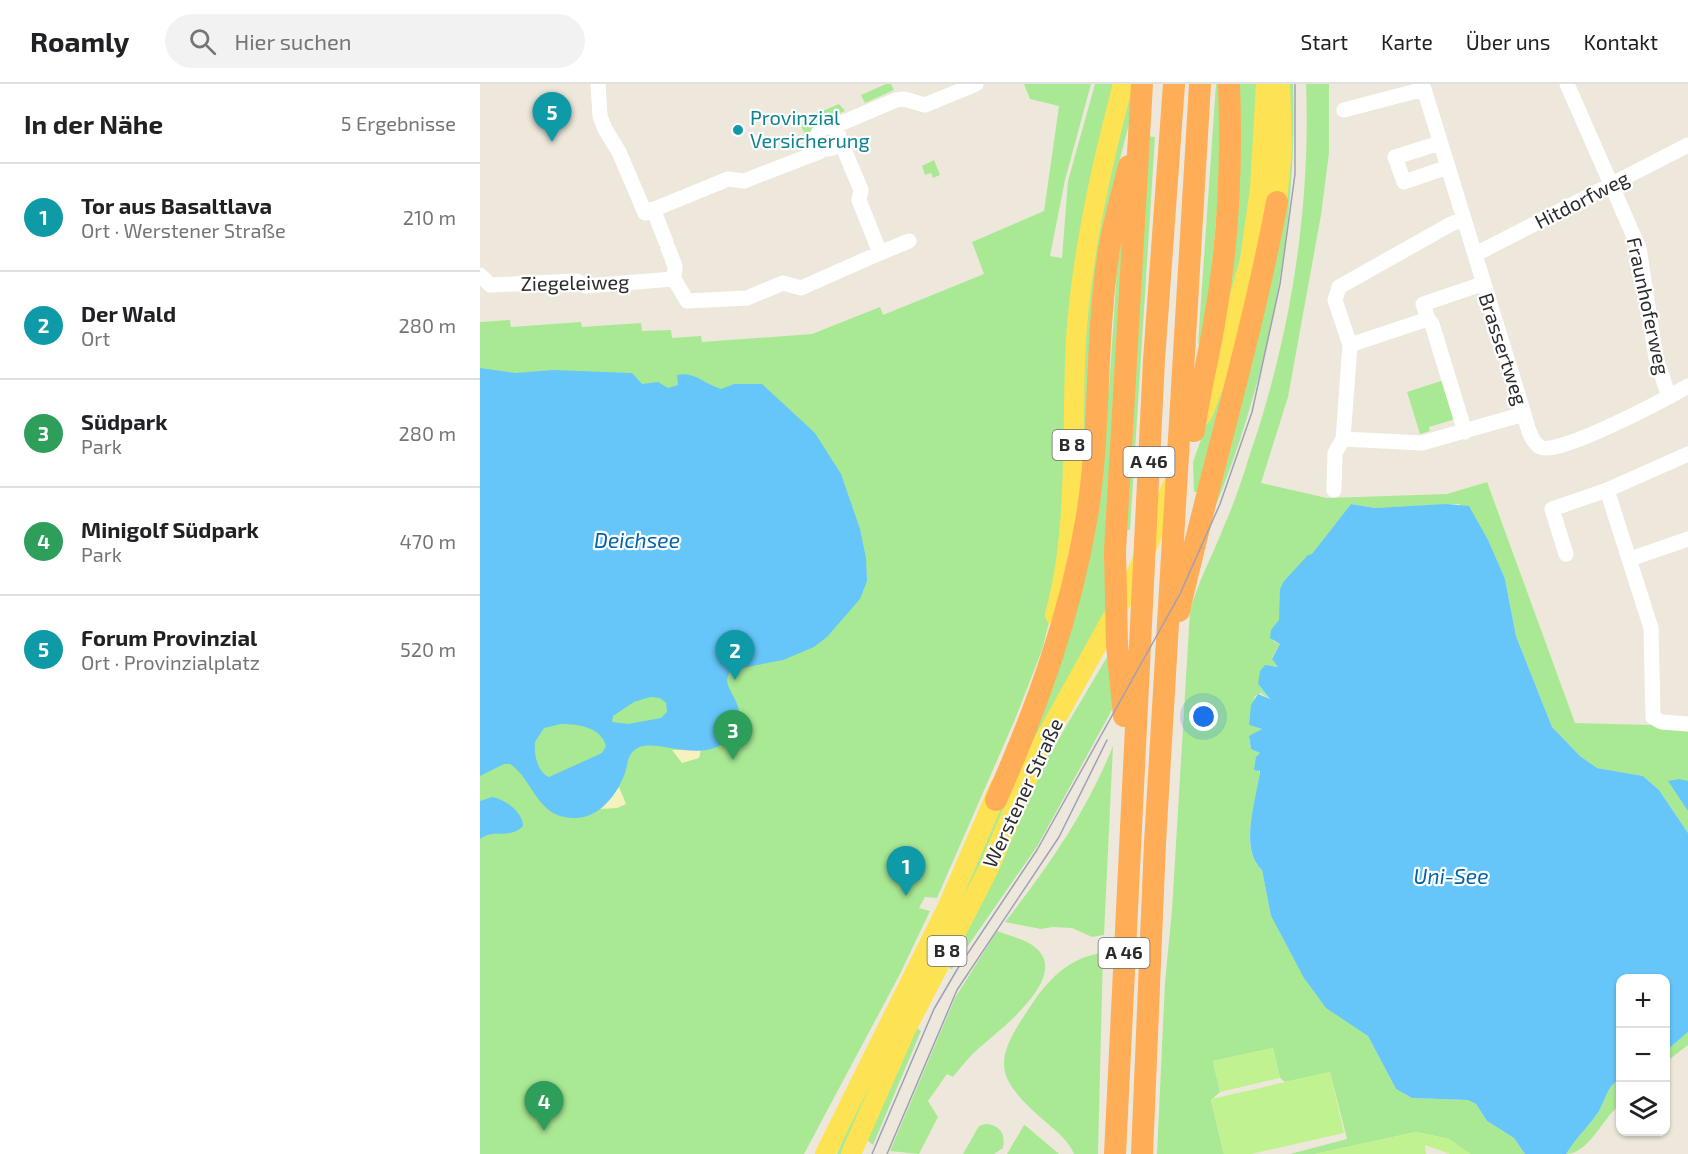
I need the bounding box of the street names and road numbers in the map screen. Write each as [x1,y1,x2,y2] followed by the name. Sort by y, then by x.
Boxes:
[1530,165,1633,233] street label: Hitdorfweg
[1623,235,1675,377] street label: Fraunhoferweg
[520,269,630,295] street label: Ziegeleiweg
[1475,290,1533,408] street label: Brassertweg
[1052,430,1092,460] road number: B 8
[1124,447,1174,477] road number: A 46
[977,714,1067,871] street label: Werstener Straße
[928,936,966,966] road number: B 8
[1098,938,1150,968] road number: A 46

